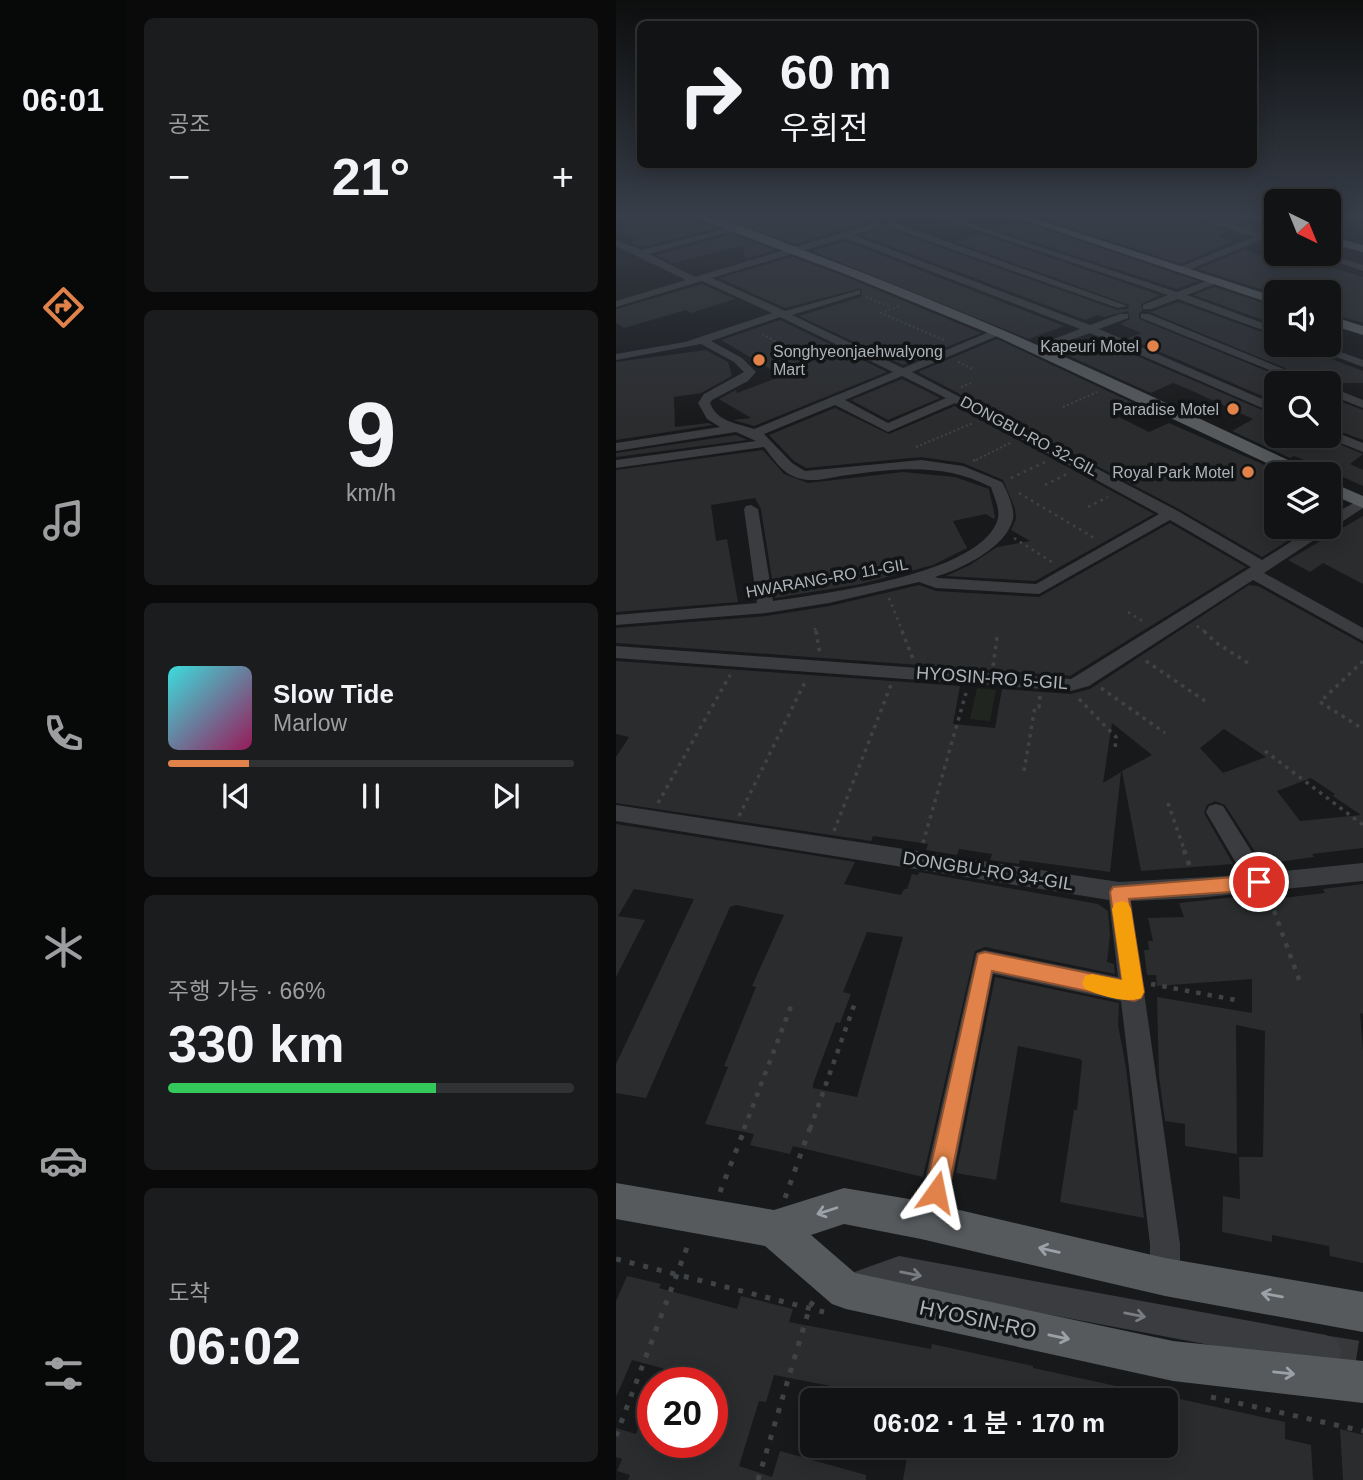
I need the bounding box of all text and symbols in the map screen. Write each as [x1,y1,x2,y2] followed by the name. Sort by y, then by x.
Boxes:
[780,45,892,99] text: 60 m
[665,49,756,140] icon: right
[22,82,104,118] text: 06:01
[780,110,868,146] text: 우회전
[168,111,210,137] text: 공조
[332,148,410,206] text: 21°
[168,156,190,198] text: −
[552,156,574,198] text: +
[1264,189,1340,266] north arrow
[1264,189,1341,539] map controls
[1264,280,1341,357] button: sound
[39,283,88,332] icon: directions
[1040,338,1139,355] place label: Kapeuri Motel
[1145,338,1161,354] marker: Kapeuri Motel
[773,343,943,378] place label: Songhyeonjaehwalyong Mart
[751,352,767,368] marker: Songhyeonjaehwalyong Mart
[1264,371,1341,448] button: search
[346,384,396,485] text: 9
[957,393,1101,479] street label: DONGBU-RO 32-GIL
[1112,401,1219,418] place label: Paradise Motel
[1225,401,1241,417] marker: Paradise Motel
[1264,462,1341,539] button: layers
[1112,464,1234,481] place label: Royal Park Motel
[1240,464,1256,480] marker: Royal Park Motel
[346,480,396,506] text: km/h
[39,496,88,545] icon: music
[745,555,910,601] street label: HWARANG-RO 11-GIL
[915,663,1069,693] street label: HYOSIN-RO 5-GIL
[273,679,394,709] text: Slow Tide
[39,709,88,758] icon: phone
[273,710,347,736] text: Marlow
[217,777,255,815] icon: previous
[352,777,390,815] icon: pause
[487,777,525,815] icon: next
[901,848,1075,894] street label: DONGBU-RO 34-GIL
[1229,852,1289,912] pin
[1240,863,1278,901] icon: arrive
[39,923,88,972] icon: climate
[168,978,326,1004] text: 주행 가능 · 66%
[168,1015,344,1073] text: 330 km
[39,1136,88,1185] icon: car
[899,1155,973,1229] position arrow
[817,1206,839,1218] one-way arrow
[1038,1242,1061,1256] one-way arrow
[899,1267,922,1281] one-way arrow
[168,1280,210,1306] text: 도착
[1261,1288,1284,1301] one-way arrow
[917,1295,1039,1343] street label: HYOSIN-RO
[1123,1309,1146,1322] one-way arrow
[168,1317,301,1375] text: 06:02
[1047,1330,1070,1344] one-way arrow
[39,1349,88,1398] icon: filters
[637,1367,728,1458] speed limit sign: 20
[1272,1367,1295,1380] one-way arrow
[873,1408,1105,1438] text: 06:02 · 1 분 · 170 m

